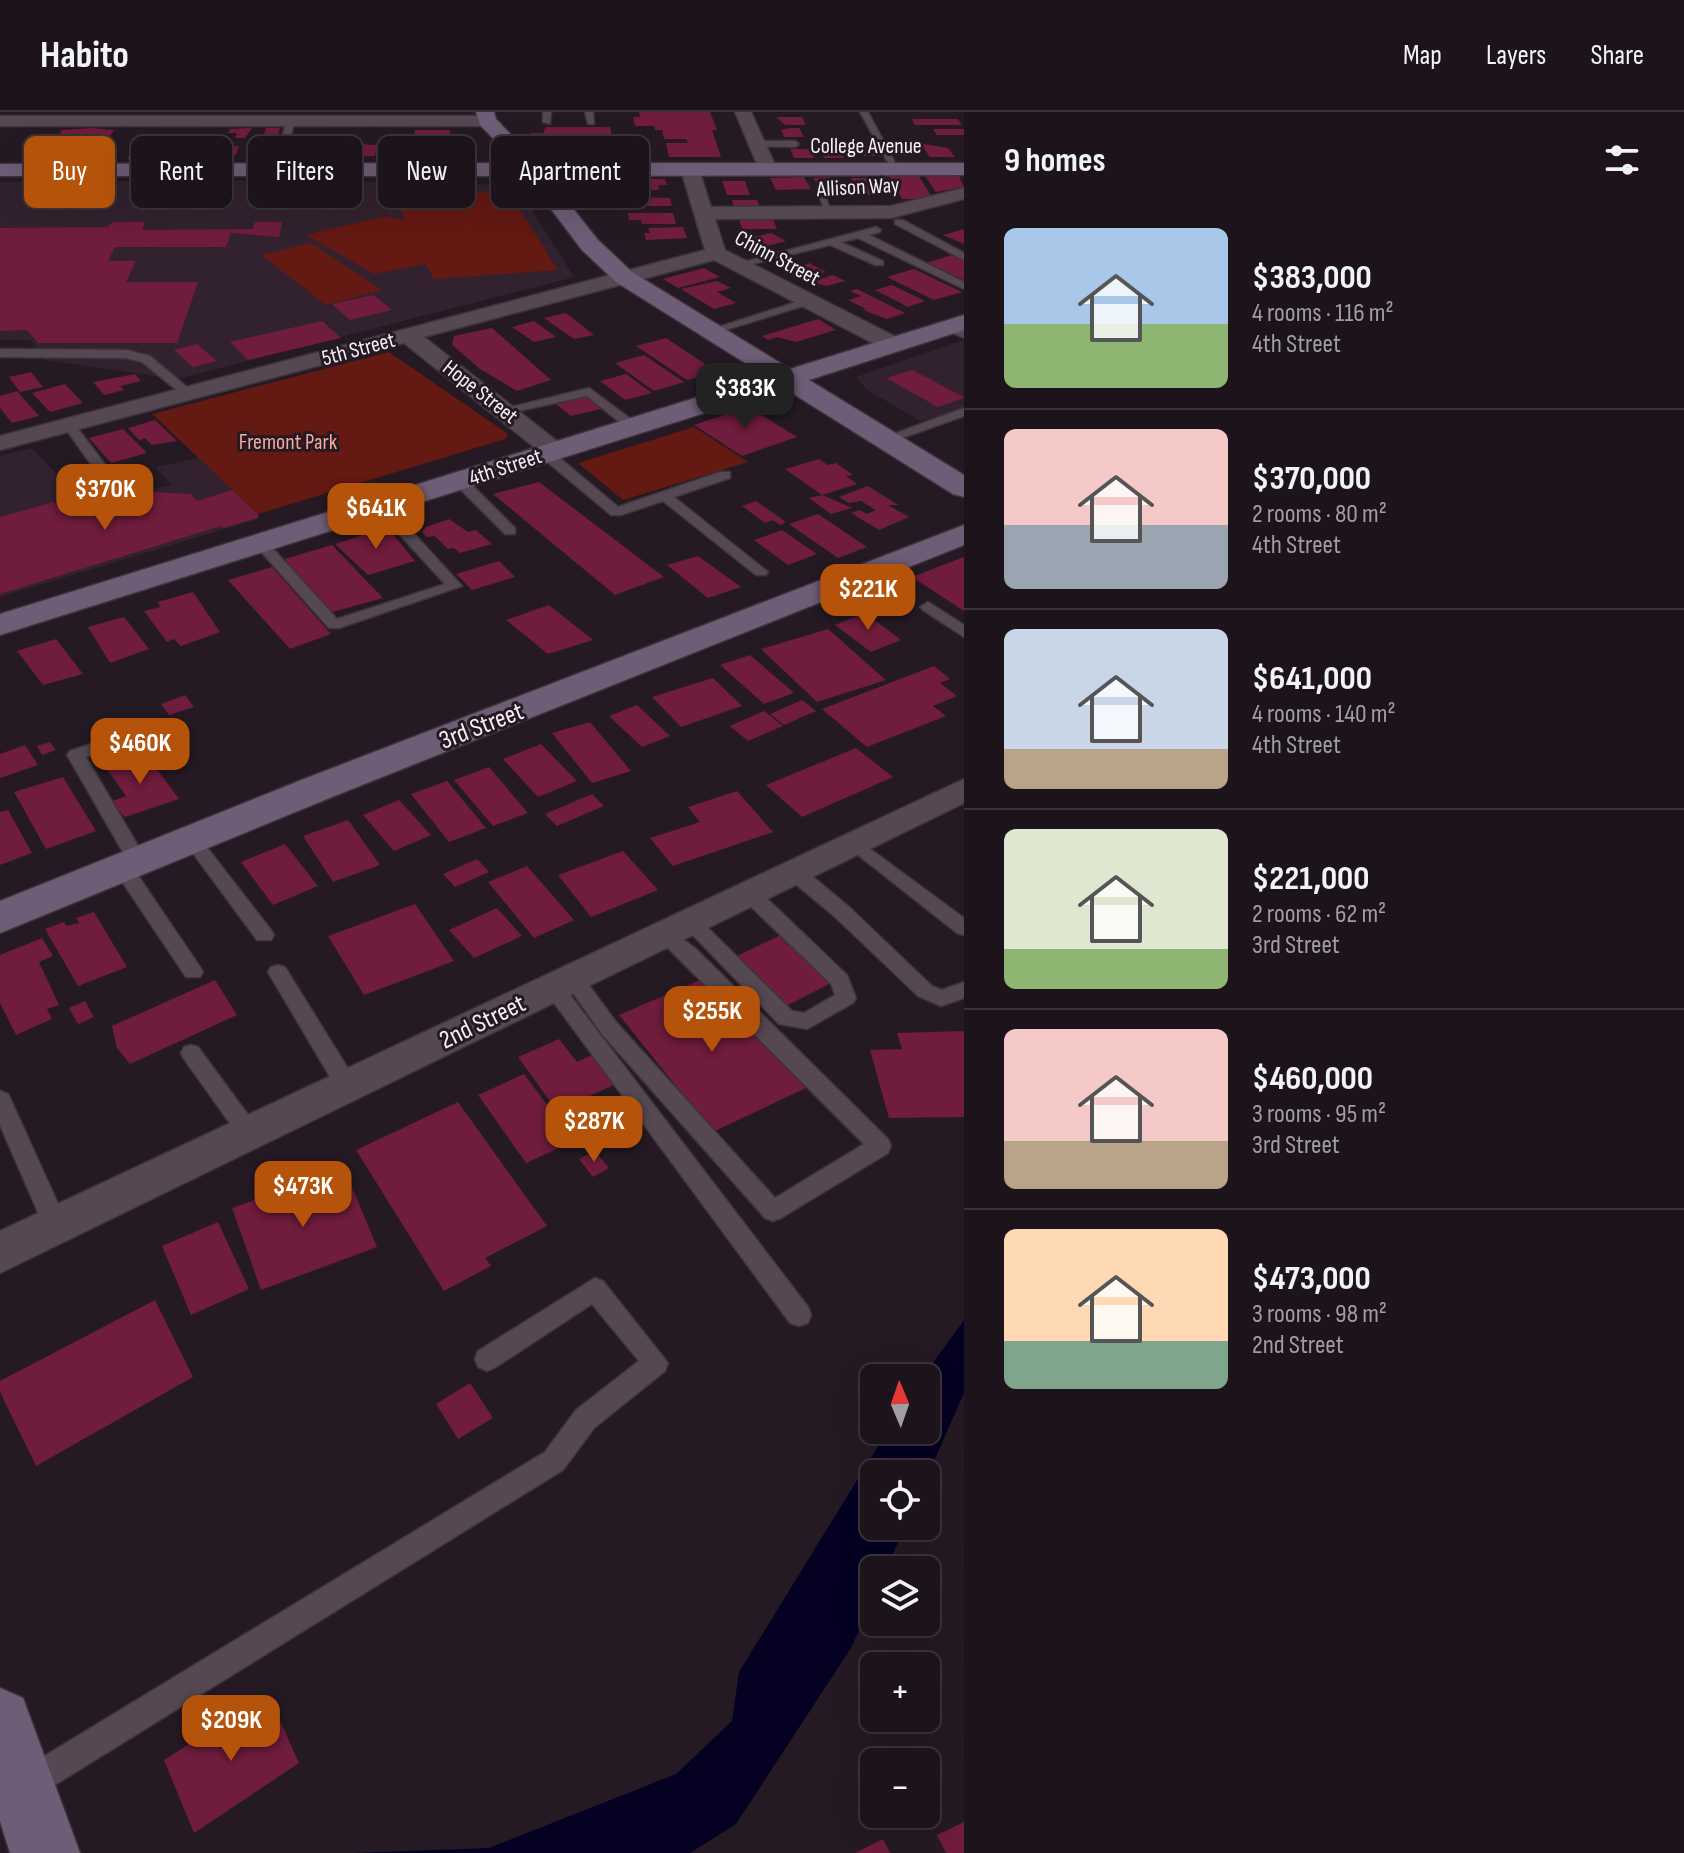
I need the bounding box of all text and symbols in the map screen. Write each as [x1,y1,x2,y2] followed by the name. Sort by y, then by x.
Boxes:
[40,33,129,78] text: Habito
[1403,39,1442,72] text: Map
[1486,39,1546,72] text: Layers
[1590,39,1644,72] text: Share
[810,133,922,160] street label: College Avenue
[24,136,115,208] chip: Buy
[131,136,232,208] chip: Rent
[248,136,362,208] chip: Filters
[378,136,475,208] chip: New
[491,136,649,208] chip: Apartment
[1600,138,1644,182] icon: filters
[1004,140,1105,181] text: 9 homes
[815,172,901,203] street label: Allison Way
[730,225,825,292] street label: Chinn Street
[1252,257,1372,298] text: $383,000
[1068,260,1164,356] icon: home
[1252,298,1394,329] text: 4 rooms · 116 m²
[319,327,398,372] street label: 5th Street
[1252,329,1341,360] text: 4th Street
[437,354,523,430] street label: Hope Street
[689,363,801,431] pin: $383K
[714,373,776,404] text: $383K
[239,429,338,456] park label: Fremont Park
[466,443,546,492] street label: 4th Street
[1252,458,1371,499] text: $370,000
[1068,461,1164,557] icon: home
[49,464,161,532] pin: $370K
[74,474,136,505] text: $370K
[320,483,432,551] pin: $641K
[345,493,407,524] text: $641K
[1252,499,1387,530] text: 2 rooms · 80 m²
[1252,530,1341,561] text: 4th Street
[812,564,924,632] pin: $221K
[838,574,898,605] text: $221K
[1252,658,1372,699] text: $641,000
[1068,661,1164,757] icon: home
[435,696,528,757] street label: 3rd Street
[1252,699,1396,730] text: 4 rooms · 140 m²
[84,718,196,786] pin: $460K
[109,728,171,759] text: $460K
[1252,730,1341,761] text: 4th Street
[1252,858,1369,899] text: $221,000
[1068,861,1164,957] icon: home
[1252,899,1386,930] text: 2 rooms · 62 m²
[1252,930,1340,961] text: 3rd Street
[656,986,768,1054] pin: $255K
[435,988,531,1056] street label: 2nd Street
[682,996,742,1027] text: $255K
[1252,1058,1373,1099] text: $460,000
[1068,1061,1164,1157] icon: home
[538,1096,650,1164] pin: $287K
[1252,1099,1386,1130] text: 3 rooms · 95 m²
[563,1106,625,1137] text: $287K
[1252,1130,1340,1161] text: 3rd Street
[247,1161,359,1229] pin: $473K
[273,1171,333,1202] text: $473K
[1252,1258,1371,1299] text: $473,000
[1068,1261,1164,1357] icon: home
[1252,1299,1387,1330] text: 3 rooms · 98 m²
[1252,1330,1344,1361] text: 2nd Street
[860,1364,940,1444] north arrow
[860,1364,940,1828] map controls
[860,1460,940,1540] button: locate
[860,1556,940,1636] button: layers
[860,1652,940,1732] button: +
[175,1695,287,1763] pin: $209K
[200,1705,262,1736] text: $209K
[860,1748,940,1828] button: −

